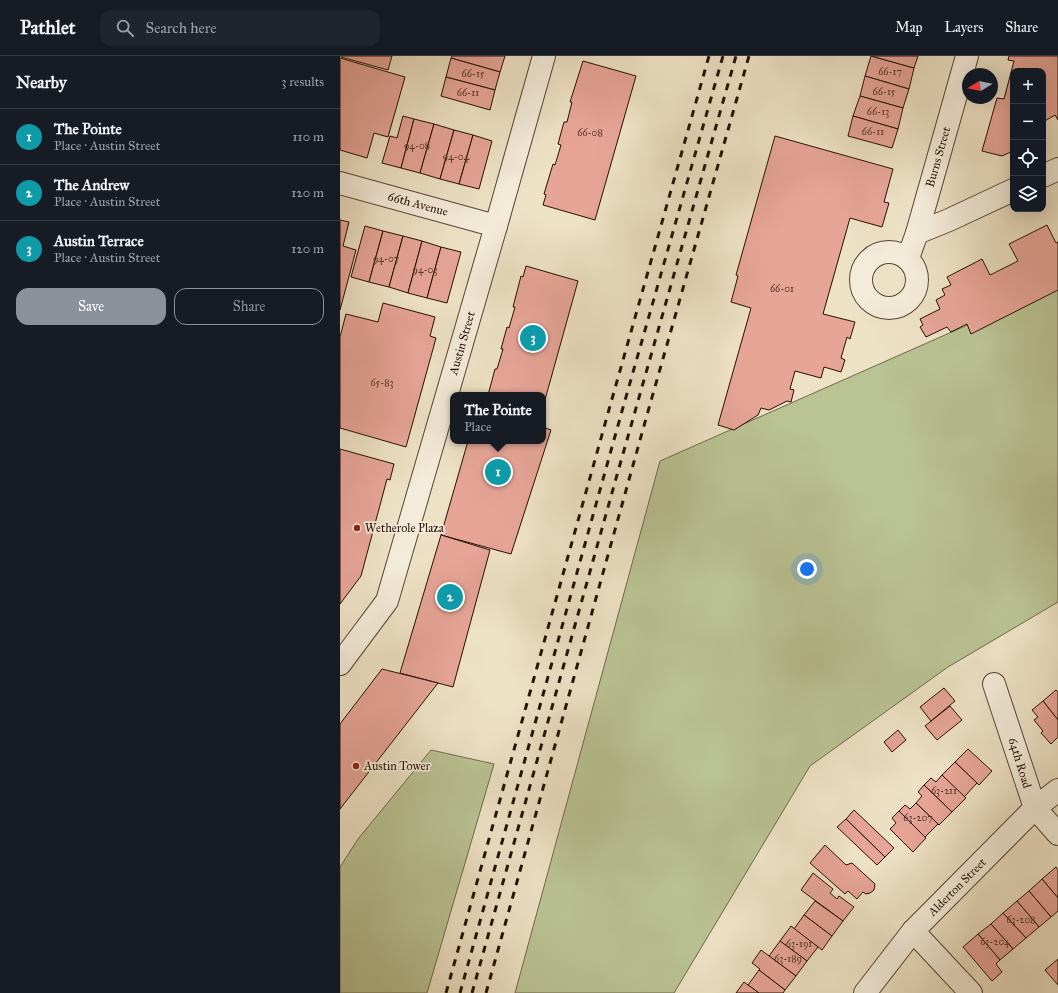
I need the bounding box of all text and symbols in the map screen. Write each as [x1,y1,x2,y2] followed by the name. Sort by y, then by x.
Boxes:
[100,10,380,46] search box
[20,16,76,39] text: Pathlet
[114,17,136,39] icon: search
[146,19,217,37] text: Search here
[895,19,923,36] text: Map
[945,19,983,36] text: Layers
[1005,19,1038,36] text: Share
[878,66,902,78] house number: 66-17
[462,68,485,80] house number: 66-15
[962,68,998,104] north arrow
[1010,68,1046,212] map controls
[1010,68,1046,104] button: +
[16,72,67,93] text: Nearby
[281,74,324,90] text: 3 results
[873,86,896,98] house number: 66-15
[457,87,479,99] house number: 66-11
[1010,104,1046,140] button: −
[867,106,889,118] house number: 66-13
[54,120,122,138] text: The Pointe
[923,125,953,189] street label: Burns Street
[862,126,884,138] house number: 66-11
[577,127,603,139] house number: 66-08
[26,129,32,145] text: 1
[292,129,324,145] text: 110 m
[54,138,160,154] text: Place · Austin Street
[404,140,430,152] house number: 94-08
[1010,140,1046,176] button: locate
[443,151,470,163] house number: 94-04
[54,176,129,194] text: The Andrew
[1010,176,1046,212] button: layers
[26,185,32,201] text: 2
[291,185,324,201] text: 120 m
[386,189,450,219] street label: 66th Avenue
[54,194,160,210] text: Place · Austin Street
[54,232,144,250] text: Austin Terrace
[26,241,32,257] text: 3
[291,241,324,257] text: 120 m
[54,250,160,266] text: Place · Austin Street
[373,253,399,265] house number: 94-07
[413,264,437,276] house number: 94-03
[770,283,794,295] house number: 66-01
[16,288,166,325] button: Save
[174,288,324,325] button: Share
[446,309,478,377] street label: Austin Street
[520,323,546,353] pin: 3
[370,377,394,389] house number: 65-83
[450,392,546,444] popup
[464,401,532,419] text: The Pointe
[464,419,492,435] text: Place
[485,457,511,487] pin: 1
[365,521,445,535] place label: Wetherole Plaza
[352,523,362,533] marker: Wetherole Plaza
[797,559,817,579] your location
[437,582,463,612] pin: 2
[1006,736,1034,790] street label: 64th Road
[363,759,430,773] place label: Austin Tower
[351,761,361,771] marker: Austin Tower
[931,785,957,797] house number: 63-211
[903,812,933,824] house number: 63-207
[924,855,989,920] street label: Alderton Street
[1006,914,1036,926] house number: 63-208
[980,936,1010,948] house number: 63-204
[786,938,812,950] house number: 63-191
[774,953,802,965] house number: 63-189

